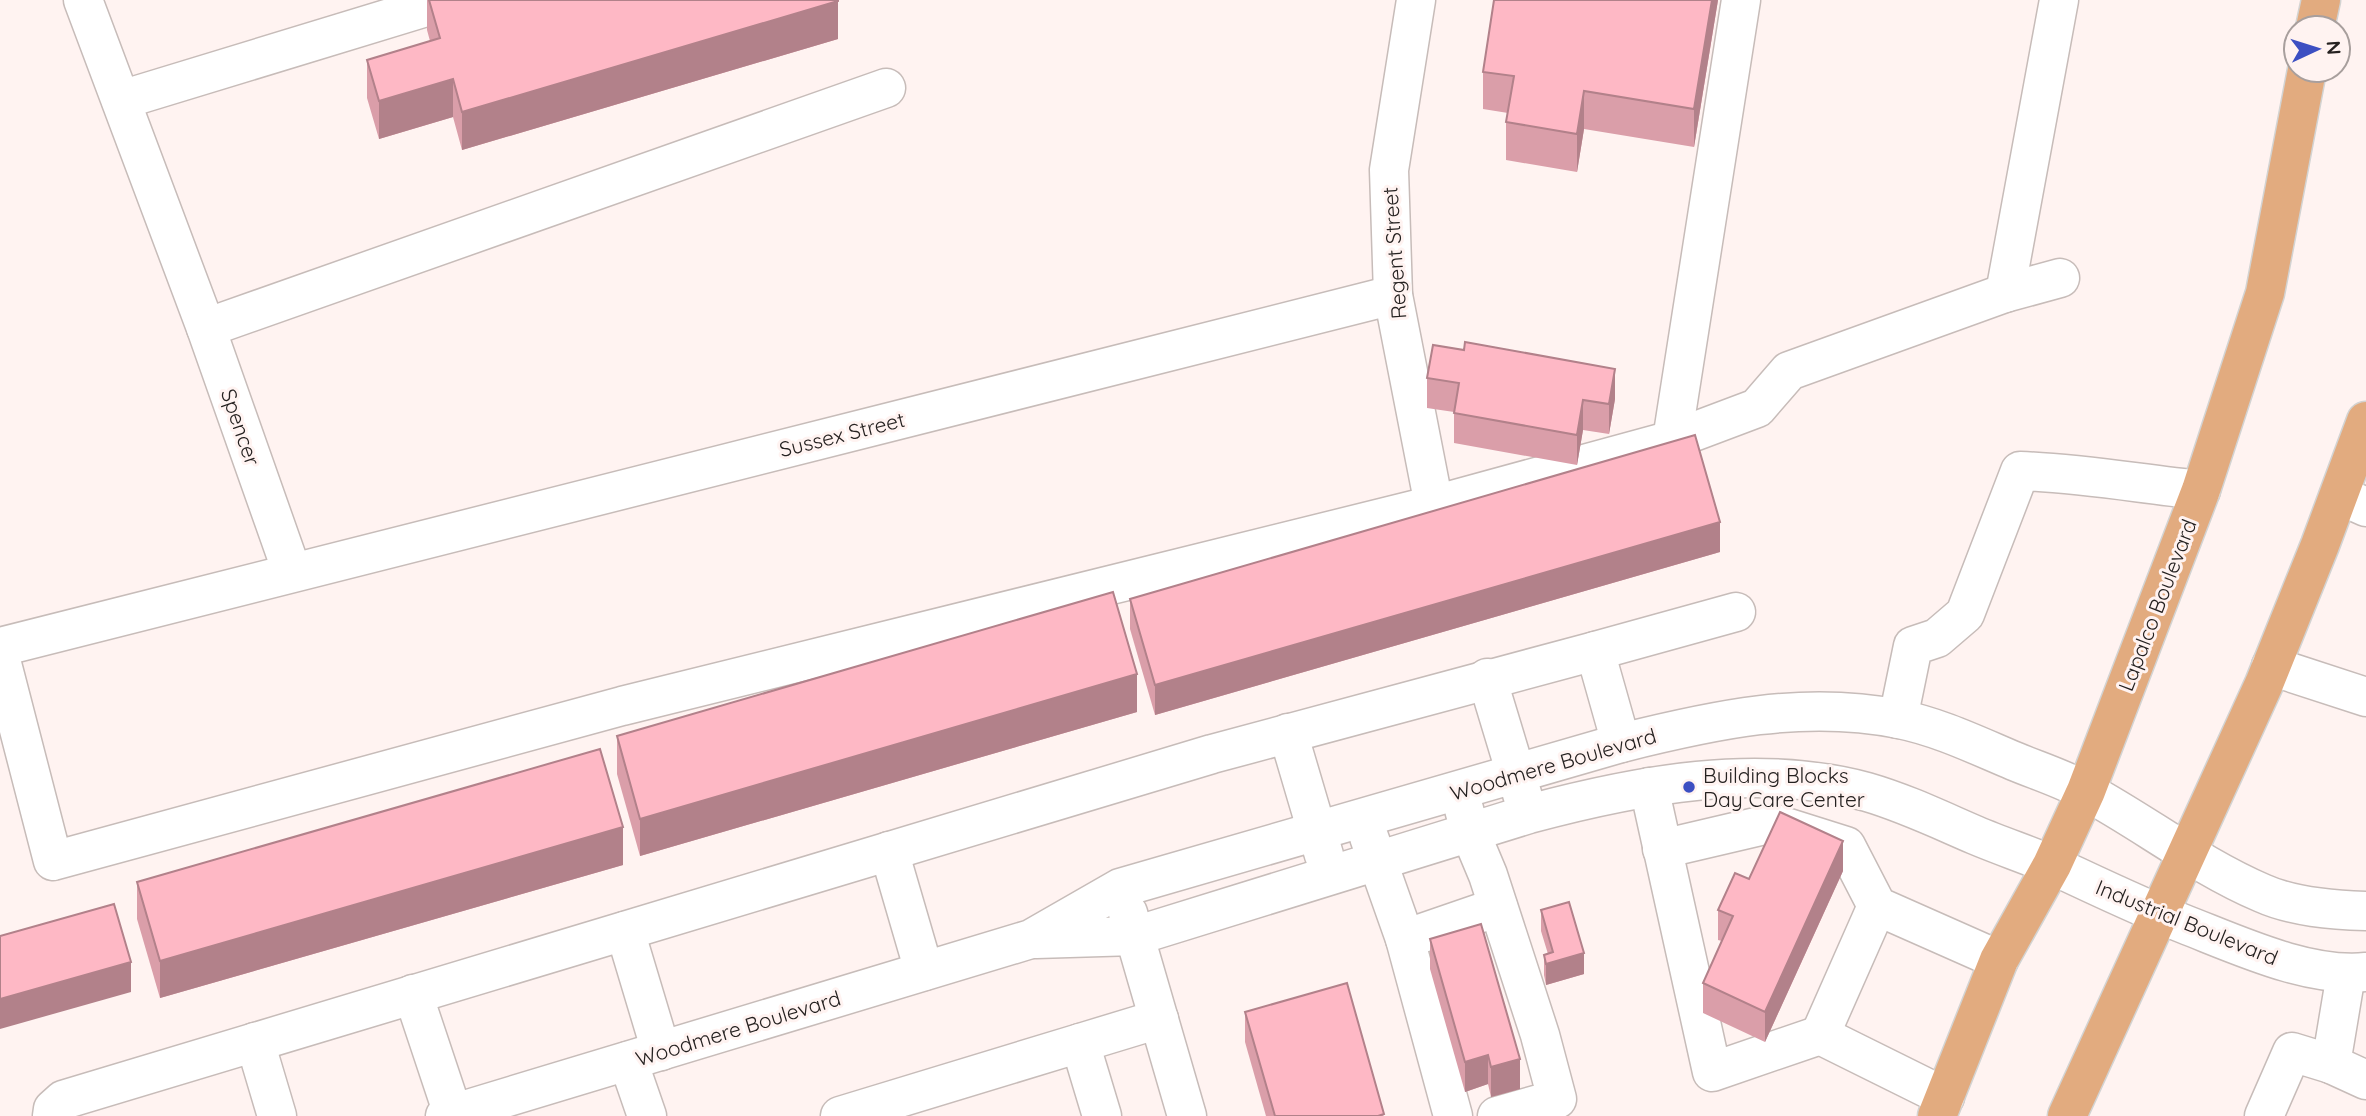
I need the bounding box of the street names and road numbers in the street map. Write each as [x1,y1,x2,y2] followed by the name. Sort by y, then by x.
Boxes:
[1376,186,1412,320] street label: Regent Street
[216,385,266,469] street label: Spencer
[777,406,907,462] street label: Sussex Street
[2112,515,2202,695] street label: Lapalco Boulevard
[1447,722,1659,806] street label: Woodmere Boulevard
[2092,874,2282,970] street label: Industrial Boulevard
[632,984,844,1072] street label: Woodmere Boulevard

